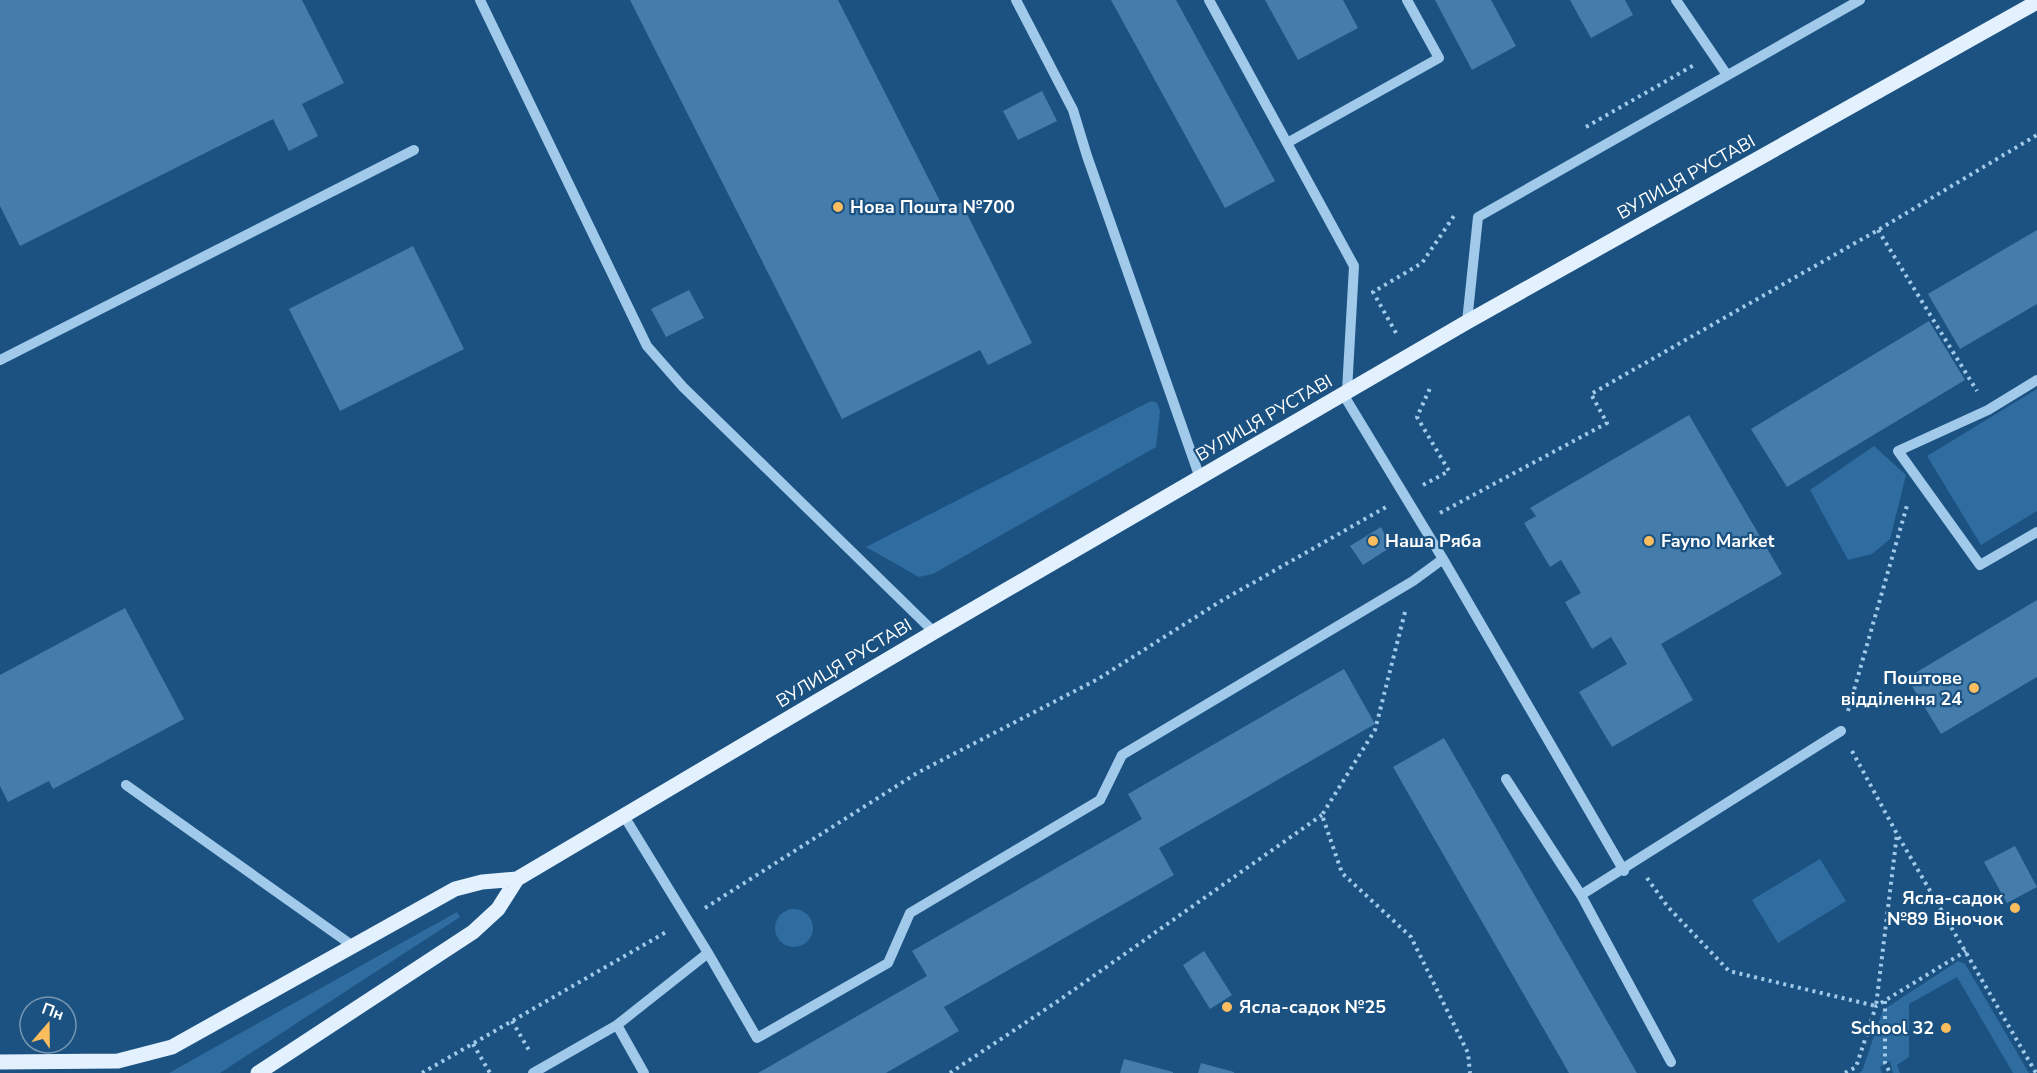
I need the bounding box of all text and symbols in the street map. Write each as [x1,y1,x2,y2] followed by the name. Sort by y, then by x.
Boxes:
[1613,129,1759,225] street label: ВУЛИЦЯ РУСТАВІ
[850,195,1015,219] place label: Нова Пошта №700
[831,200,845,214] marker: Нова Пошта №700
[1191,369,1337,467] street label: ВУЛИЦЯ РУСТАВІ
[1385,529,1482,553] place label: Наша Ряба
[1661,529,1774,553] place label: Fayno Market
[1366,534,1380,548] marker: Наша Ряба
[1642,534,1656,548] marker: Fayno Market
[772,613,916,713] street label: ВУЛИЦЯ РУСТАВІ
[1841,666,1962,711] place label: Поштове відділення 24
[1967,681,1981,695] marker: Поштове відділення 24
[1887,886,2004,931] place label: Ясла-садок №89 Віночок
[2008,901,2022,915] marker: Ясла-садок №89 Віночок
[18,995,78,1055] north arrow
[1239,995,1386,1019] place label: Ясла-садок №25
[39,998,67,1026] text: Пн
[1220,1000,1234,1014] marker: Ясла-садок №25
[1851,1016,1934,1040] place label: School 32
[1939,1021,1953,1035] marker: School 32

